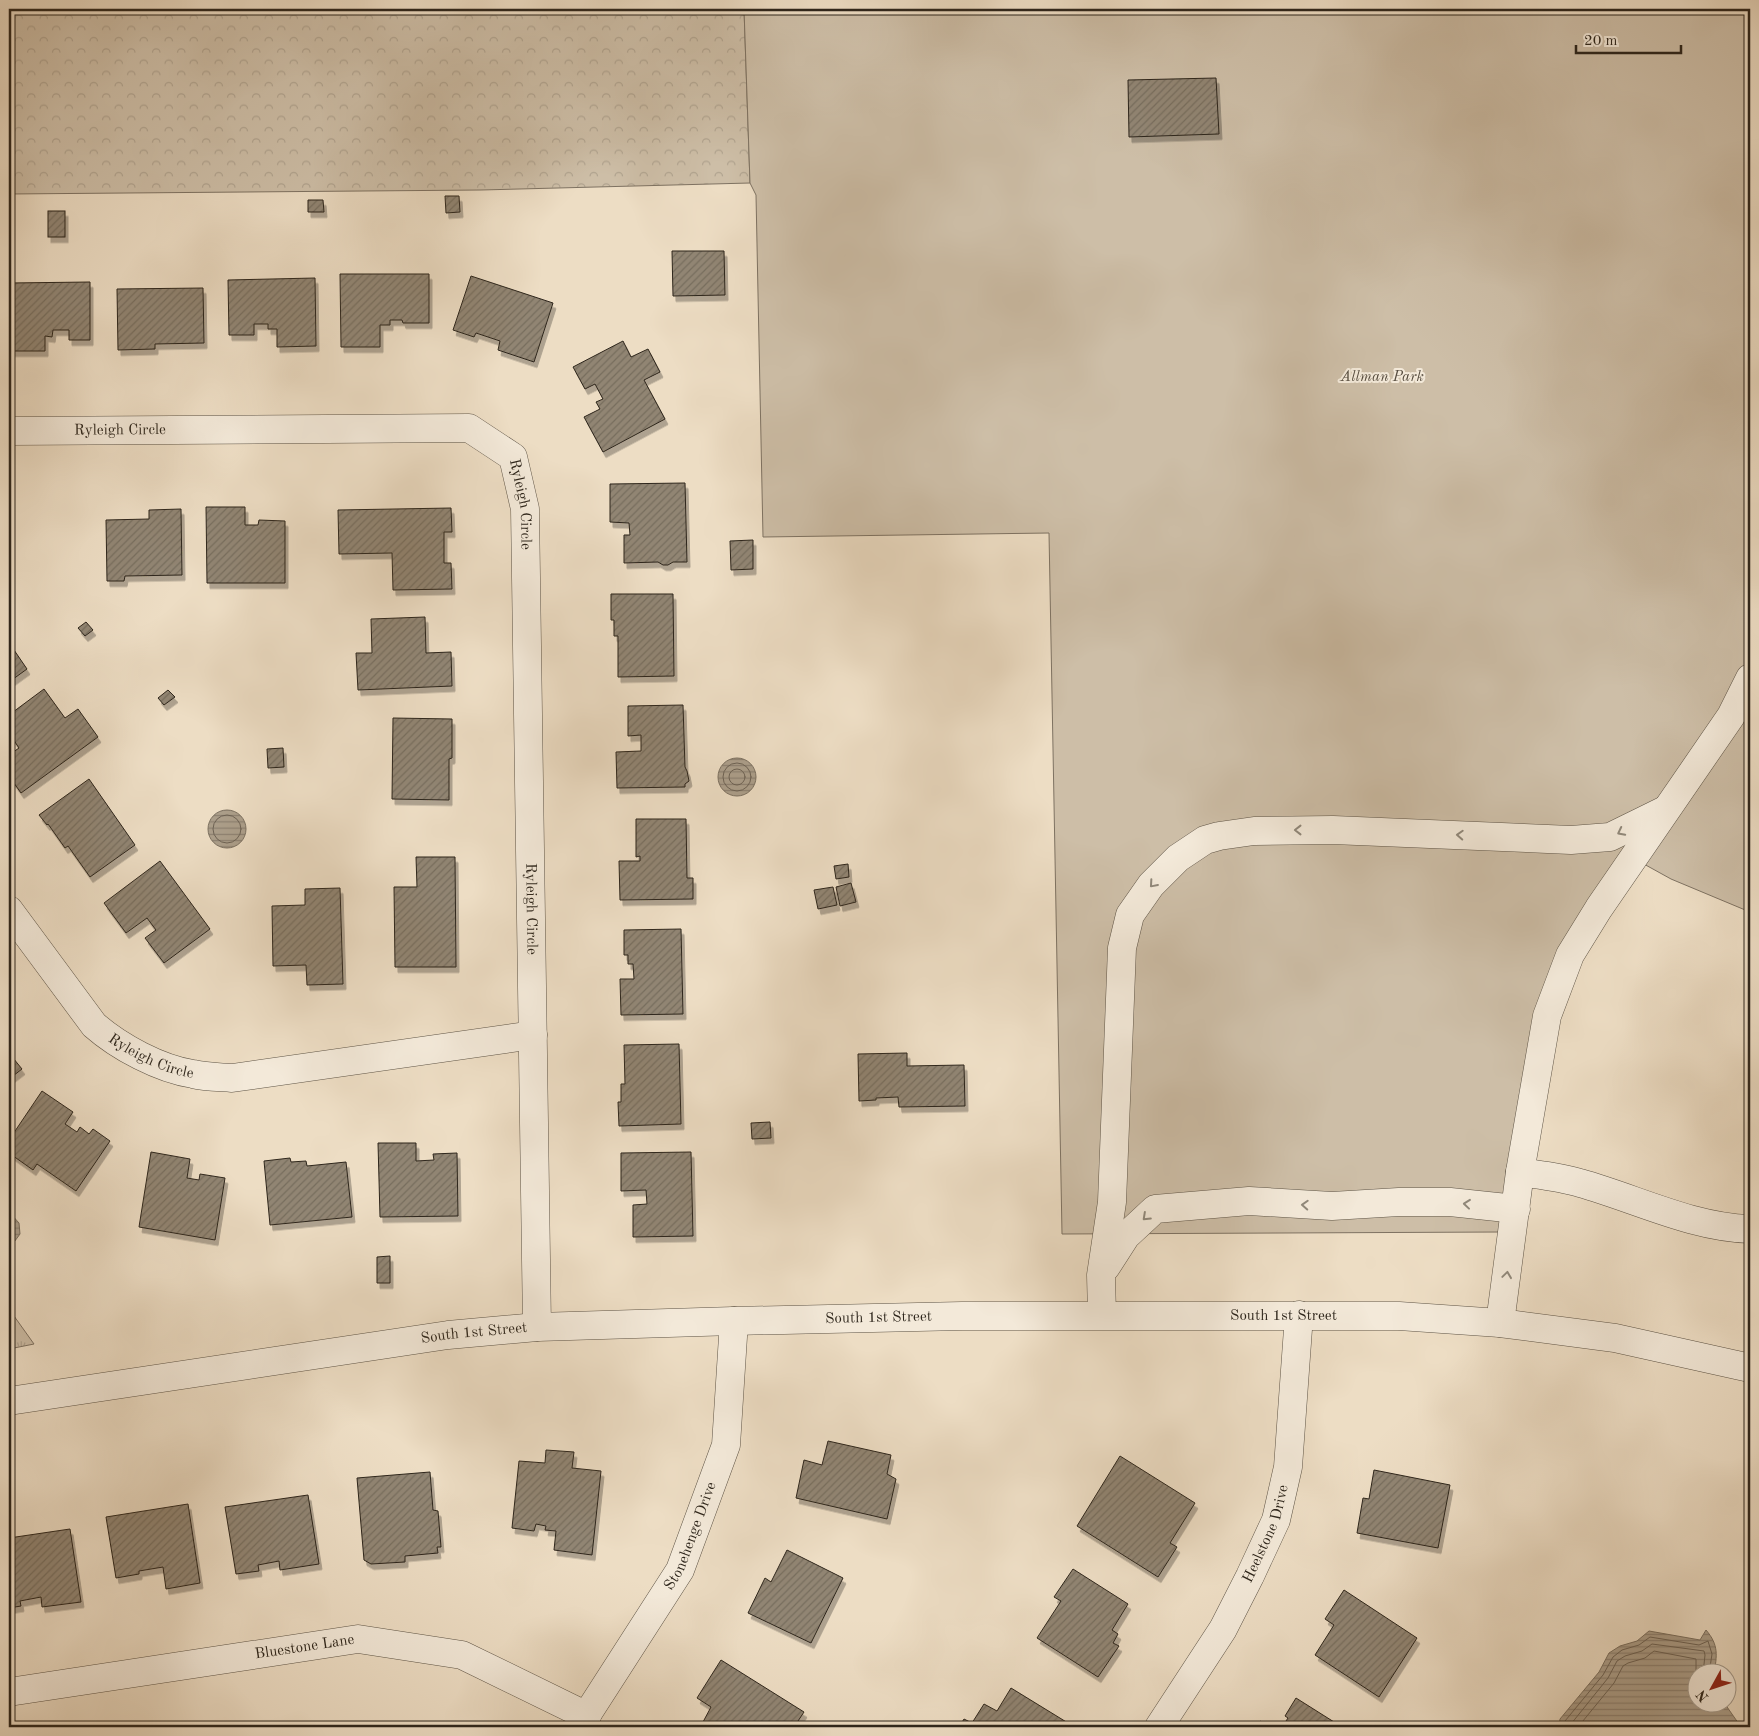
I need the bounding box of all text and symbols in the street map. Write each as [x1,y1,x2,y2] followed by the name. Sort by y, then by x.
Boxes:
[1576,22,1682,54] scale bar
[1584,34,1618,49] text: 20 m
[1339,370,1424,385] park label: Allman Park
[74,422,166,438] street label: Ryleigh Circle
[506,458,533,550] street label: Ryleigh Circle
[1294,825,1302,836] one-way arrow
[1618,825,1627,835] one-way arrow
[1456,829,1464,840] one-way arrow
[523,863,539,955] street label: Ryleigh Circle
[1150,878,1159,887] one-way arrow
[105,1031,195,1082] street label: Ryleigh Circle
[1463,1199,1471,1210] one-way arrow
[1301,1200,1309,1211] one-way arrow
[1143,1211,1152,1220] one-way arrow
[1501,1270,1511,1279] one-way arrow
[825,1309,932,1326] street label: South 1st Street
[1230,1309,1337,1324] street label: South 1st Street
[420,1320,528,1346] street label: South 1st Street
[662,1480,719,1593] street label: Stonehenge Drive
[1240,1483,1291,1585] street label: Heelstone Drive
[254,1632,355,1662] street label: Bluestone Lane
[1686,1664,1736,1714] north arrow
[1694,1687,1712,1704] text: N

